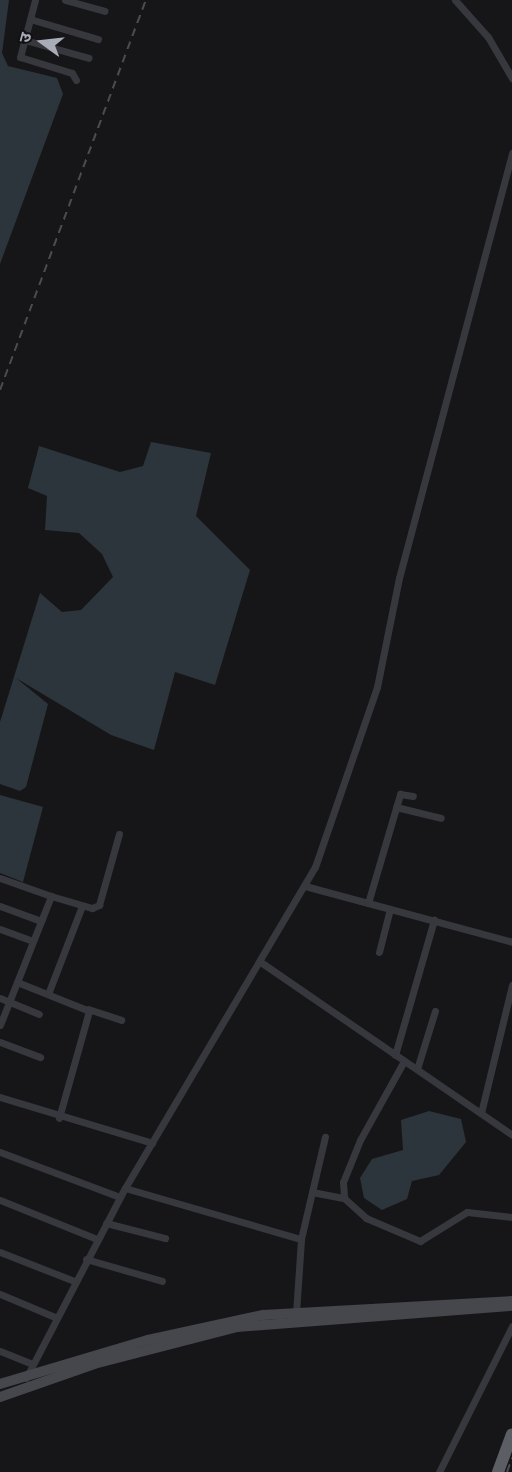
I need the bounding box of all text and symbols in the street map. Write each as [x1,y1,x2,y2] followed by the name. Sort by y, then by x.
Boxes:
[12,12,72,72] north arrow
[14,30,35,44] text: उ

